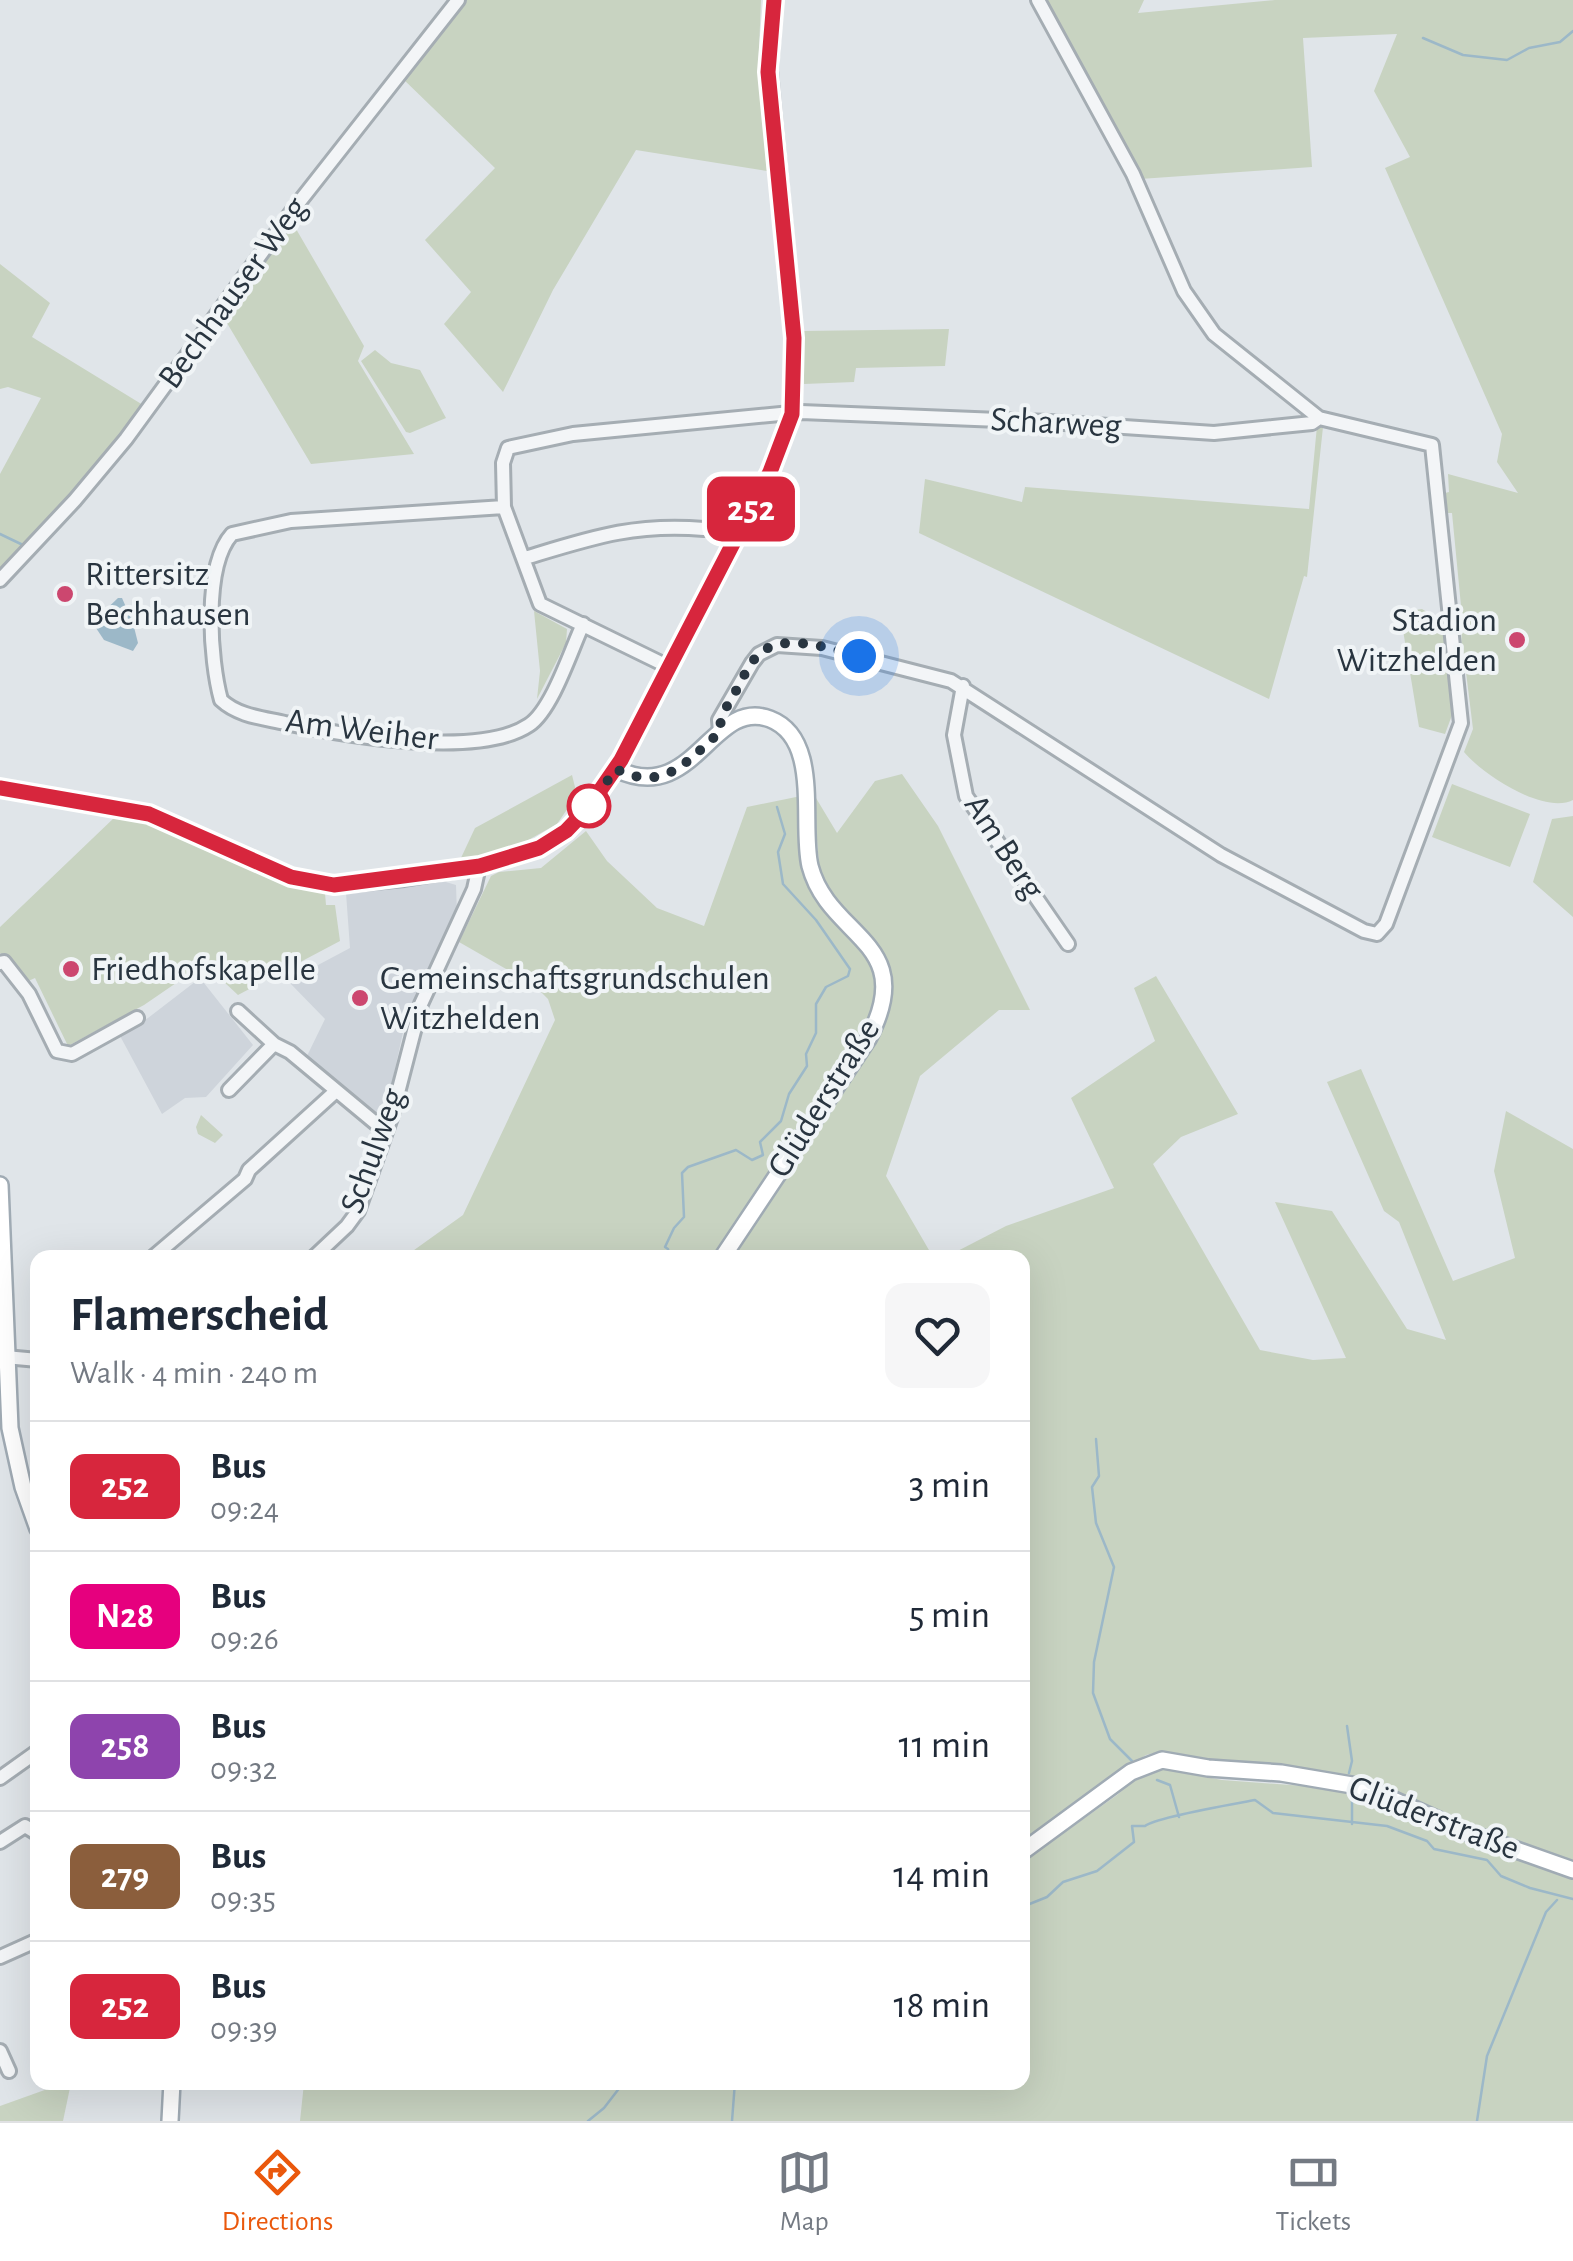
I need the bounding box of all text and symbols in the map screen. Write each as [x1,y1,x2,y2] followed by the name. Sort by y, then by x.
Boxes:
[152,191,314,395] street label: Bechhauser Weg
[990,402,1122,444] street label: Scharweg
[694,476,808,542] line badge: 252
[727,492,775,527] text: 252
[85,557,251,632] place label: Rittersitz Bechhausen
[54,583,76,605] marker: Rittersitz Bechhausen
[1336,603,1497,678] place label: Stadion Witzhelden
[1506,629,1528,651] marker: Stadion Witzhelden
[834,631,884,681] your location
[284,703,441,757] street label: Am Weiher
[568,785,610,827] unlabelled marker
[958,789,1050,905] street label: Am Berg
[91,952,316,987] place label: Friedhofskapelle
[60,958,82,980] marker: Friedhofskapelle
[380,961,770,1036] place label: Gemeinschaftsgrundschulen Witzhelden
[349,987,371,1009] marker: Gemeinschaftsgrundschulen Witzhelden
[762,1013,886,1183] street label: Glüderstraße
[334,1084,412,1218] street label: Schulweg
[885,1283,990,1388] button: heart
[70,1292,329,1340] text: Flamerscheid
[70,1357,318,1389] text: Walk · 4 min · 240 m
[210,1448,266,1486] text: Bus
[909,1467,990,1505] text: 3 min
[101,1469,149,1504] text: 252
[210,1493,279,1525] text: 09:24
[210,1578,266,1616] text: Bus
[909,1597,990,1635] text: 5 min
[96,1599,154,1634] text: N28
[210,1623,279,1655] text: 09:26
[210,1708,266,1746] text: Bus
[898,1727,990,1765] text: 11 min
[101,1729,149,1764] text: 258
[210,1753,277,1785] text: 09:32
[1344,1770,1524,1866] street label: Glüderstraße
[210,1838,266,1876] text: Bus
[893,1857,990,1895] text: 14 min
[101,1859,149,1894] text: 279
[210,1883,276,1915] text: 09:35
[210,1968,266,2006] text: Bus
[893,1987,990,2025] text: 18 min
[101,1989,149,2024] text: 252
[210,2013,278,2045] text: 09:39
[222,2145,333,2239] tab: Directions
[777,2145,832,2239] tab: Map
[1275,2145,1351,2239] tab: Tickets

